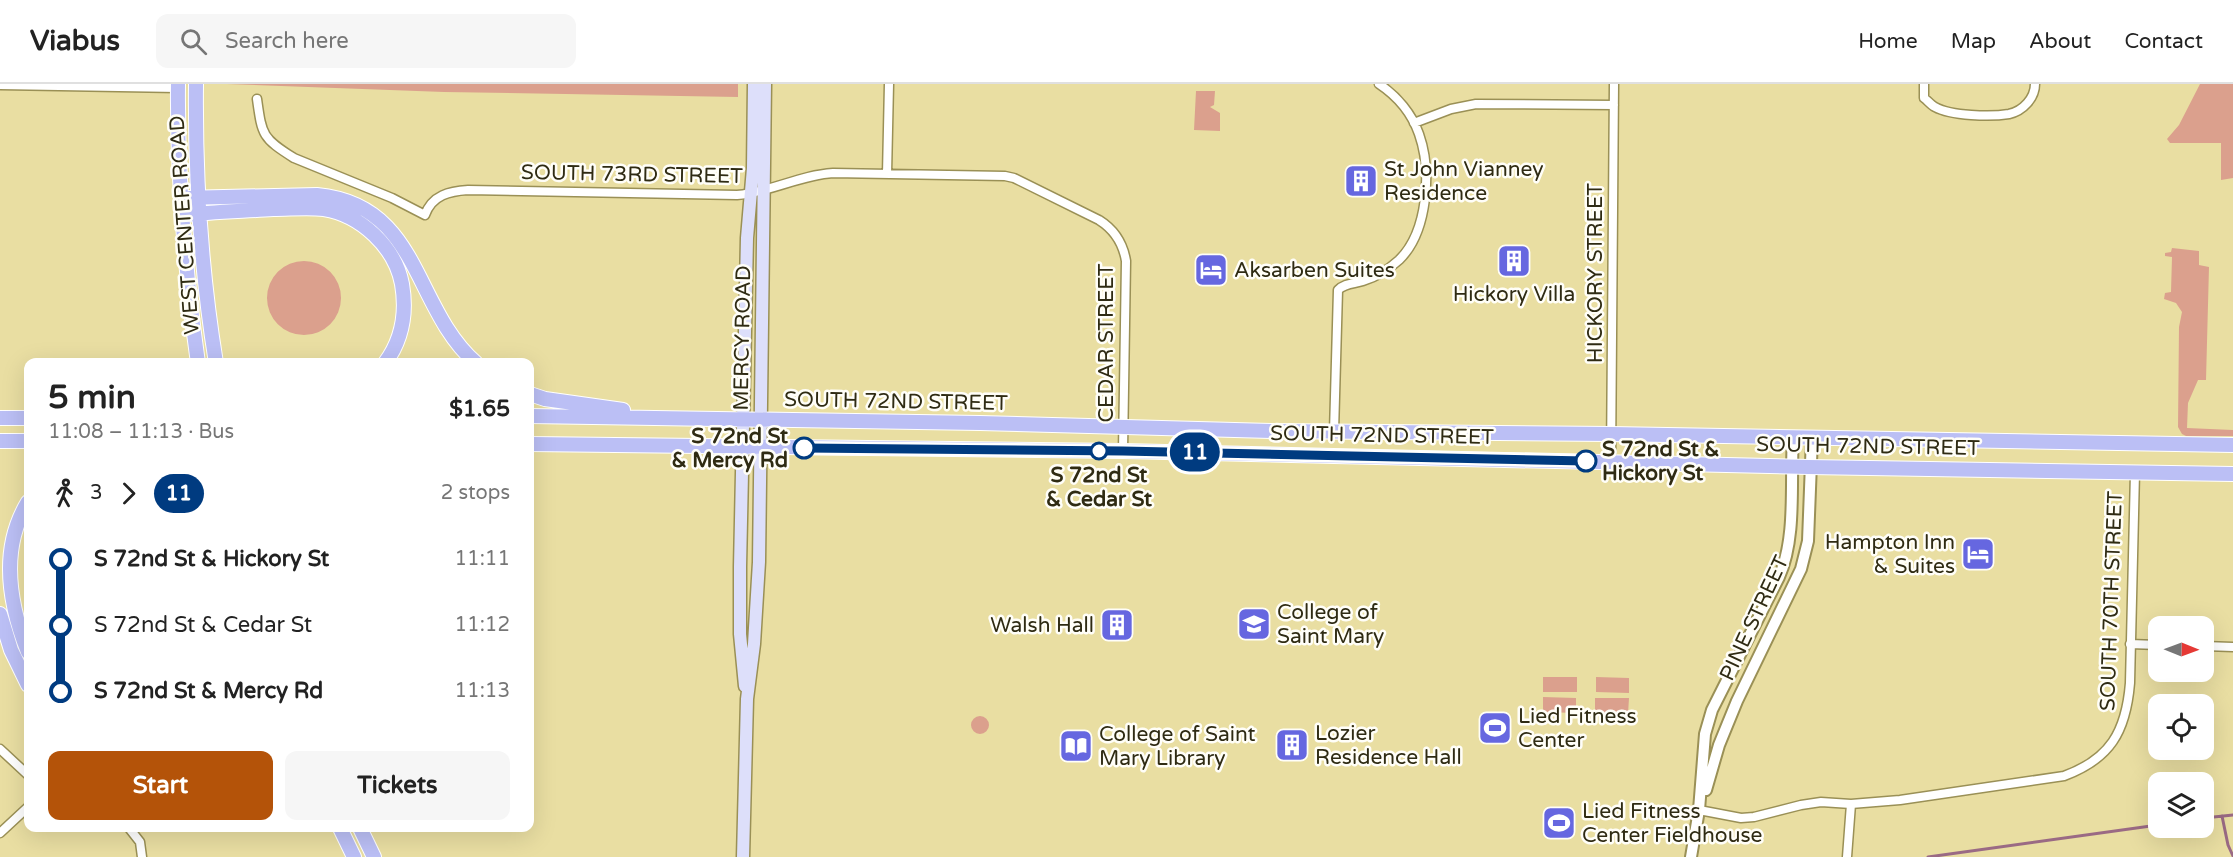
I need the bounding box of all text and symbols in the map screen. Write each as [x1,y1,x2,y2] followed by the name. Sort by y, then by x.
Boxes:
[156,14,576,68] search box
[30,24,120,58] text: Viabus
[177,25,210,58] icon: search
[225,28,349,54] text: Search here
[1858,29,1918,54] text: Home
[1951,29,1996,54] text: Map
[2029,29,2091,54] text: About
[2124,29,2203,54] text: Contact
[164,115,205,335] street label: WEST CENTER ROAD
[1384,157,1544,206] place label: St John Vianney Residence
[521,160,743,189] street label: SOUTH 73RD STREET
[1343,163,1379,199] building icon: St John Vianney Residence
[1583,183,1608,363] street label: HICKORY STREET
[1496,243,1532,279] building icon: Hickory Villa
[1193,252,1229,288] hotel icon: Aksarben Suites
[1234,258,1395,283] place label: Aksarben Suites
[1094,263,1119,423] street label: CEDAR STREET
[729,265,756,411] street label: MERCY ROAD
[1453,282,1575,307] place label: Hickory Villa
[48,378,136,417] text: 5 min
[784,387,1008,416] street label: SOUTH 72ND STREET
[449,396,510,422] text: $1.65
[48,420,234,444] text: 11:08 – 11:13 · Bus
[1270,421,1494,450] street label: SOUTH 72ND STREET
[671,424,788,473] place label: S 72nd St & Mercy Rd
[1168,432,1222,472] line badge: 11
[1756,432,1980,461] street label: SOUTH 72ND STREET
[793,437,815,459] marker: S 72nd St & Mercy Rd
[1602,437,1720,486] place label: S 72nd St & Hickory St
[1182,440,1208,465] text: 11
[1090,442,1108,460] marker: S 72nd St & Cedar St
[1575,450,1597,472] marker: S 72nd St & Hickory St
[1046,463,1152,512] place label: S 72nd St & Cedar St
[48,477,81,510] icon: walk
[112,477,145,510] icon: forward
[90,481,103,505] text: 3
[166,481,192,506] text: 11
[441,481,510,505] text: 2 stops
[2095,490,2128,711] street label: SOUTH 70TH STREET
[1825,530,1955,579] place label: Hampton Inn & Suites
[1960,536,1996,572] hotel icon: Hampton Inn & Suites
[94,546,329,572] text: S 72nd St & Hickory St
[455,547,510,571] text: 11:11
[1715,551,1794,685] street label: PINE STREET
[1277,600,1384,649] place label: College of Saint Mary
[1236,606,1272,642] school or university icon: College of Saint Mary
[1099,607,1135,643] building icon: Walsh Hall
[94,612,312,638] text: S 72nd St & Cedar St
[455,613,510,637] text: 11:12
[990,613,1094,638] place label: Walsh Hall
[2148,616,2214,682] north arrow
[2148,616,2214,838] map controls
[94,678,323,704] text: S 72nd St & Mercy Rd
[455,679,510,703] text: 11:13
[2148,694,2214,760] button: locate
[1518,704,1637,753] place label: Lied Fitness Center
[1477,710,1513,746] sports icon: Lied Fitness Center
[1315,721,1462,770] place label: Lozier Residence Hall
[1099,722,1256,771] place label: College of Saint Mary Library
[1274,727,1310,763] building icon: Lozier Residence Hall
[1058,728,1094,764] library icon: College of Saint Mary Library
[48,751,273,820] button: Start
[285,751,510,820] button: Tickets
[2148,772,2214,838] button: layers
[1582,799,1763,848] place label: Lied Fitness Center Fieldhouse
[1541,805,1577,841] sports icon: Lied Fitness Center Fieldhouse

